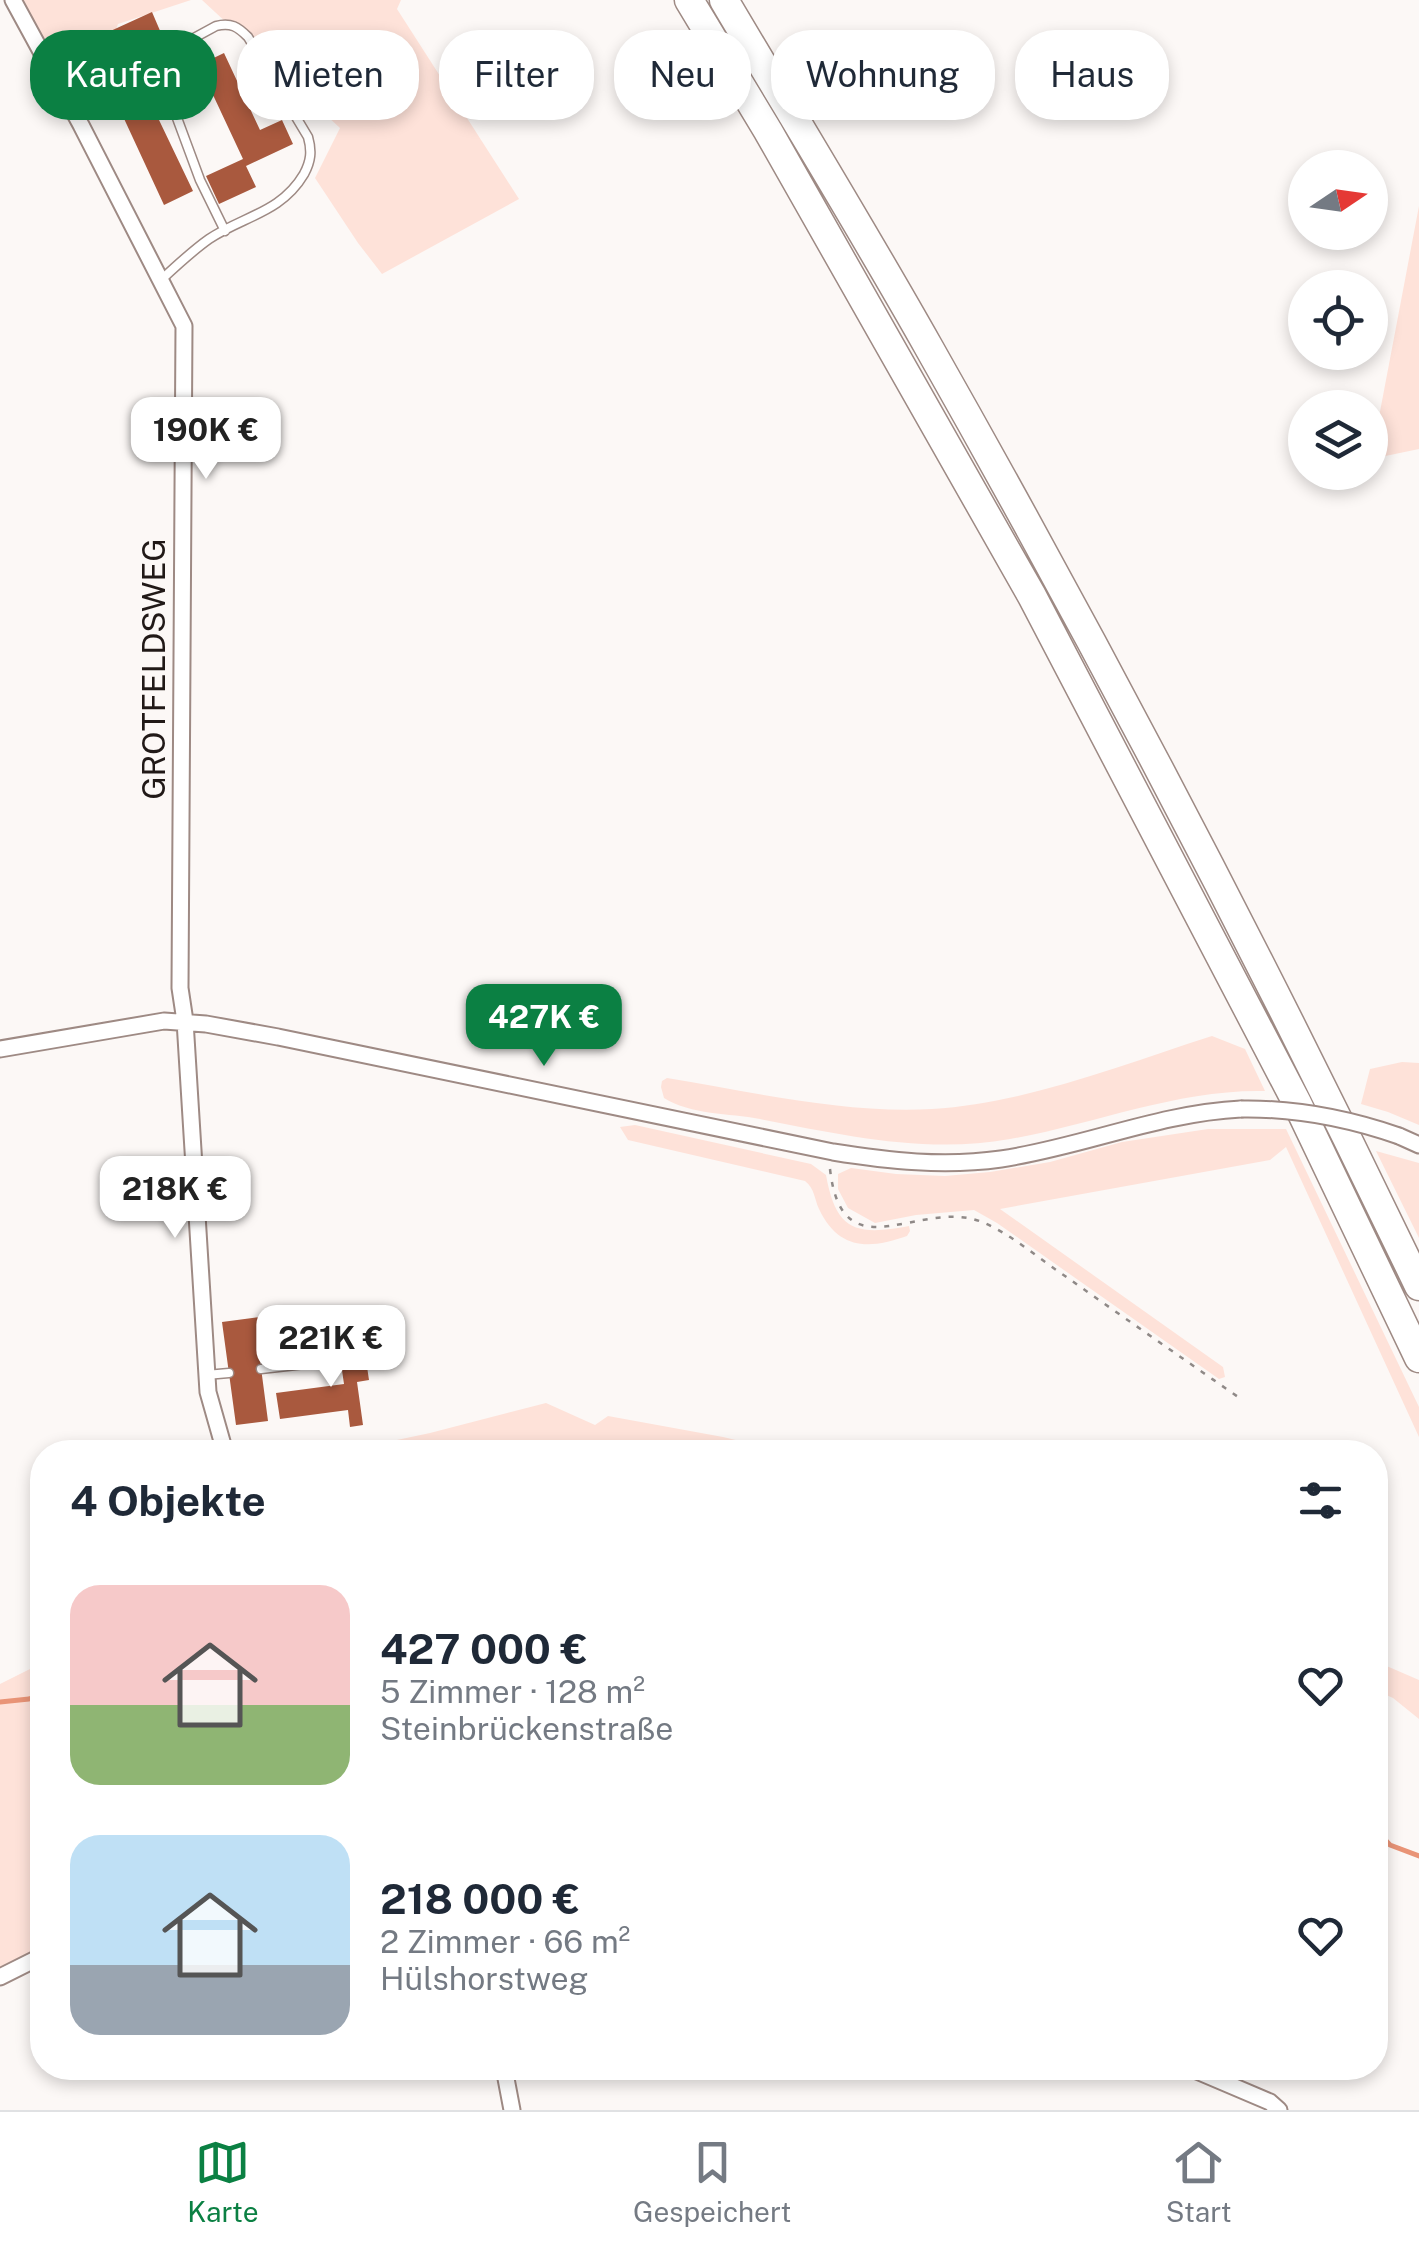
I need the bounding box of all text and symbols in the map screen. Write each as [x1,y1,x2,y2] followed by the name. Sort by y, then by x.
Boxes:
[30,30,217,120] chip: Kaufen
[237,30,419,120] chip: Mieten
[439,30,594,120] chip: Filter
[614,30,751,120] chip: Neu
[771,30,995,120] chip: Wohnung
[1015,30,1169,120] chip: Haus
[1288,150,1388,250] north arrow
[1288,150,1388,490] map controls
[1288,270,1388,370] button: locate
[1288,390,1388,490] button: layers
[125,397,287,482] pin: 190K €
[153,411,259,448] text: 190K €
[135,538,172,800] street label: GROTFELDSWEG
[463,984,625,1069] pin: 427K €
[488,998,600,1035] text: 427K €
[94,1156,256,1241] pin: 218K €
[122,1170,228,1207] text: 218K €
[250,1305,412,1390] pin: 221K €
[278,1319,384,1356] text: 221K €
[1293,1473,1348,1528] icon: filters
[70,1476,266,1525] text: 4 Objekte
[380,1624,588,1673] text: 427 000 €
[150,1625,270,1745] icon: home
[1293,1658,1348,1713] icon: heart
[380,1673,645,1710] text: 5 Zimmer · 128 m²
[380,1710,673,1747] text: Steinbrückenstraße
[380,1874,580,1923] text: 218 000 €
[150,1875,270,1995] icon: home
[1293,1908,1348,1963] icon: heart
[380,1923,630,1960] text: 2 Zimmer · 66 m²
[380,1960,589,1997] text: Hülshorstweg
[187,2135,259,2228] tab: Karte
[633,2135,791,2228] tab: Gespeichert
[1166,2135,1232,2228] tab: Start

